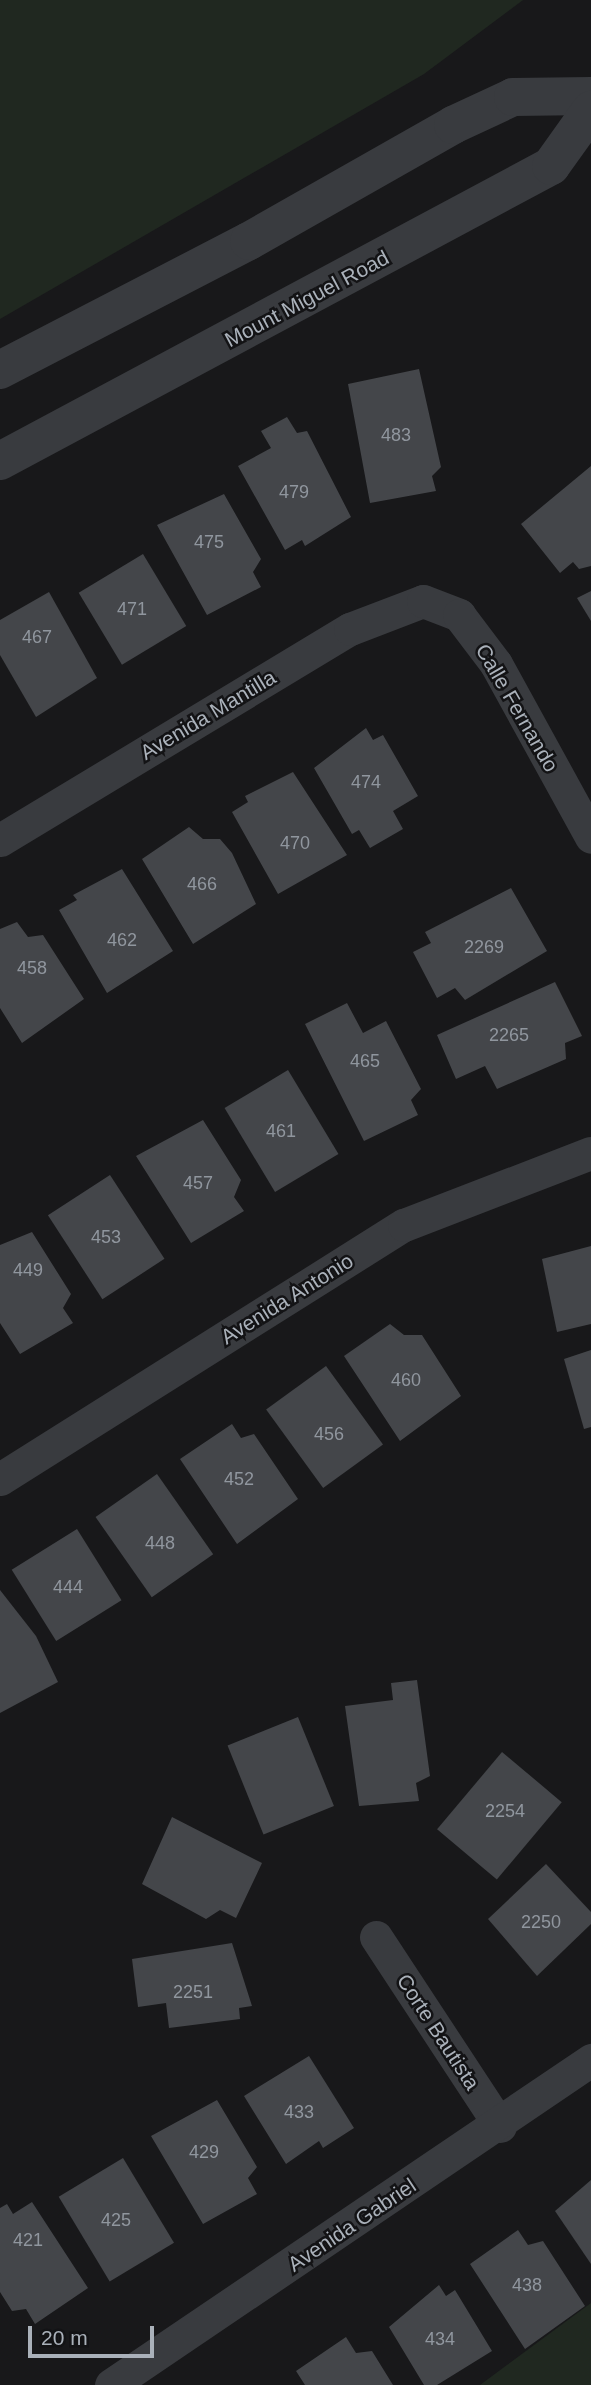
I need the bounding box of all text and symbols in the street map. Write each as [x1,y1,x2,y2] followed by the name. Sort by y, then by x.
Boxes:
[221,245,393,353] street label: Mount Miguel Road
[381,424,411,446] house number: 483
[279,481,309,503] house number: 479
[194,531,224,553] house number: 475
[117,598,147,620] house number: 471
[22,626,52,648] house number: 467
[470,640,564,776] street label: Calle Fernando
[136,665,280,765] street label: Avenida Mantilla
[351,771,381,793] house number: 474
[280,832,310,854] house number: 470
[187,873,217,895] house number: 466
[107,929,137,951] house number: 462
[464,936,504,958] house number: 2269
[17,957,47,979] house number: 458
[489,1024,529,1046] house number: 2265
[350,1050,380,1072] house number: 465
[266,1120,296,1142] house number: 461
[183,1172,213,1194] house number: 457
[91,1226,121,1248] house number: 453
[216,1248,358,1350] street label: Avenida Antonio
[13,1259,43,1281] house number: 449
[391,1369,421,1391] house number: 460
[314,1423,344,1445] house number: 456
[224,1468,254,1490] house number: 452
[145,1532,175,1554] house number: 448
[53,1576,83,1598] house number: 444
[485,1800,525,1822] house number: 2254
[521,1911,561,1933] house number: 2250
[391,1969,485,2095] street label: Corte Bautista
[173,1981,213,2003] house number: 2251
[284,2101,314,2123] house number: 433
[189,2141,219,2163] house number: 429
[283,2173,421,2277] street label: Avenida Gabriel
[101,2209,131,2231] house number: 425
[13,2229,43,2251] house number: 421
[512,2274,542,2296] house number: 438
[32,2312,158,2356] scale bar
[41,2326,88,2349] text: 20 m
[425,2328,455,2350] house number: 434

